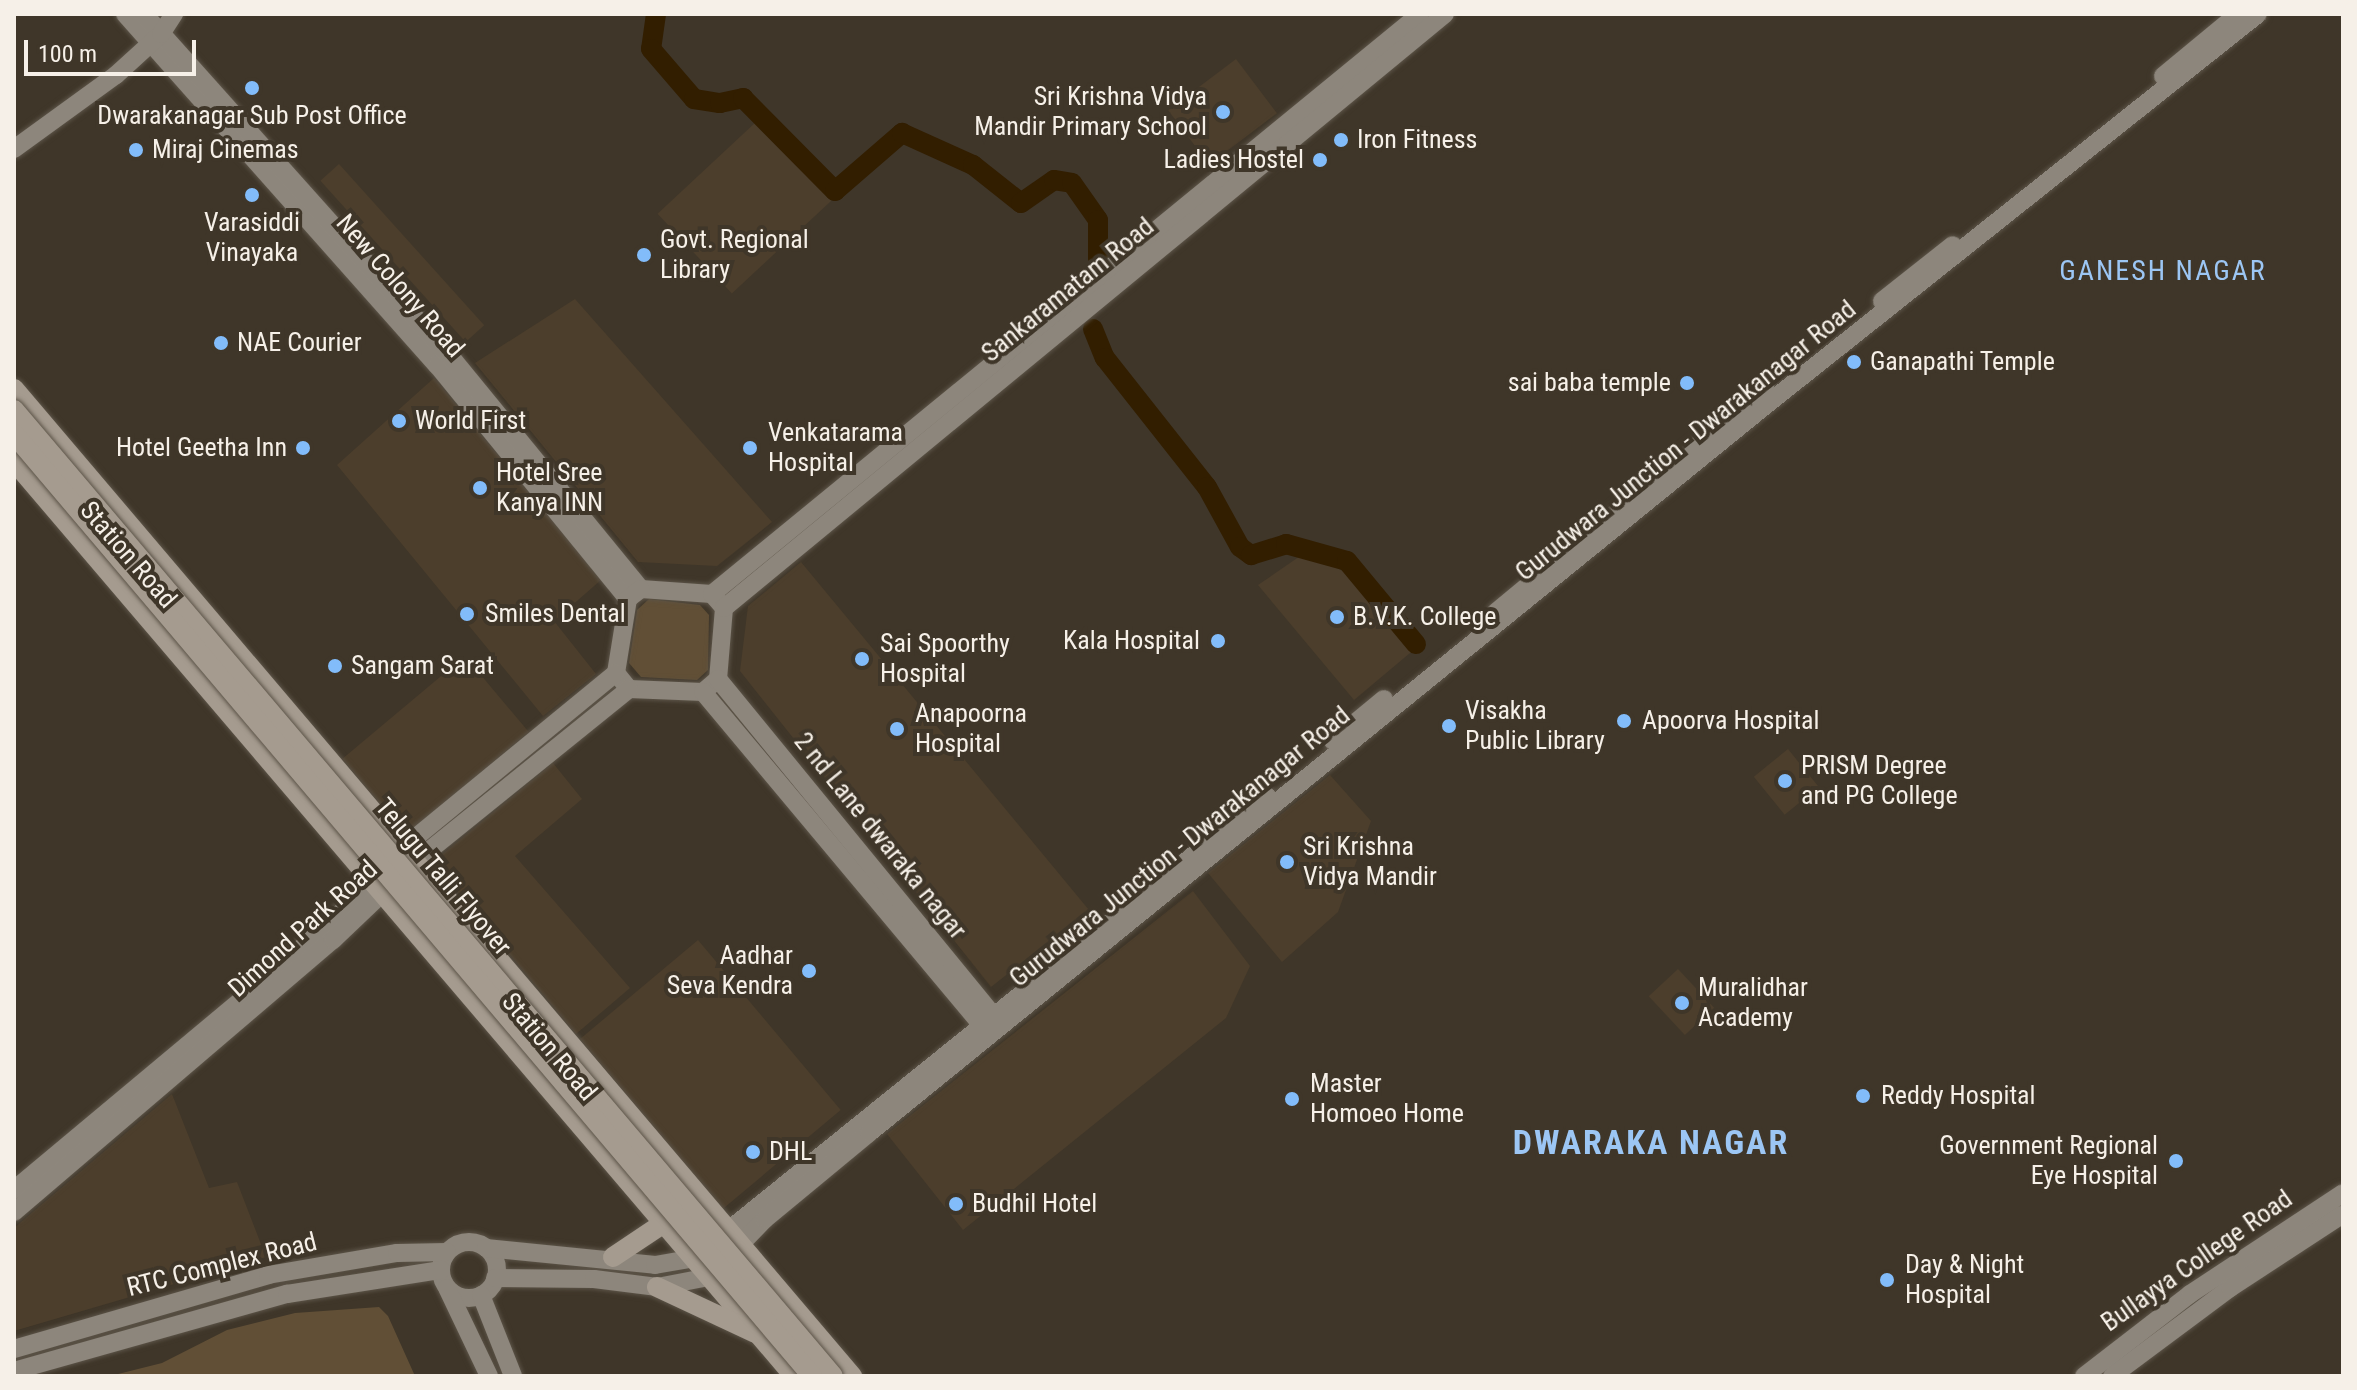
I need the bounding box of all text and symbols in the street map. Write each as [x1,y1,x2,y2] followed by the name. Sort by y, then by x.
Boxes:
[28,24,200,74] scale bar
[38,40,97,68] text: 100 m
[243,79,261,97] marker: Dwarakanagar Sub Post Office
[974,81,1207,142] place label: Sri Krishna Vidya Mandir Primary School
[97,100,407,132] place label: Dwarakanagar Sub Post Office
[1214,103,1232,121] marker: Sri Krishna Vidya Mandir Primary School
[1357,124,1477,156] place label: Iron Fitness
[1332,131,1350,149] marker: Iron Fitness
[152,134,299,166] place label: Miraj Cinemas
[127,141,145,159] marker: Miraj Cinemas
[1163,144,1304,176] place label: Ladies Hostel
[1311,151,1329,169] marker: Ladies Hostel
[243,186,261,204] marker: Varasiddi Vinayaka
[204,207,300,268] place label: Varasiddi Vinayaka
[329,208,471,364] street label: New Colony Road
[976,211,1160,369] street label: Sankaramatam Road
[660,224,809,286] place label: Govt. Regional Library
[635,246,653,264] marker: Govt. Regional Library
[2059,254,2267,288] district label: GANESH NAGAR
[1510,294,1862,588] street label: Gurudwara Junction - Dwarakanagar Road
[237,327,362,359] place label: NAE Courier
[212,334,230,352] marker: NAE Courier
[1870,346,2055,378] place label: Ganapathi Temple
[1845,353,1863,371] marker: Ganapathi Temple
[1508,367,1671,399] place label: sai baba temple
[1678,374,1696,392] marker: sai baba temple
[415,405,526,437] place label: World First
[390,412,408,430] marker: World First
[768,417,903,478] place label: Venkatarama Hospital
[116,432,287,464] place label: Hotel Geetha Inn
[739,437,761,459] marker: Venkatarama Hospital
[294,439,312,457] marker: Hotel Geetha Inn
[496,457,603,518] place label: Hotel Sree Kanya INN
[471,479,489,497] marker: Hotel Sree Kanya INN
[73,495,183,615] street label: Station Road
[485,598,626,630] place label: Smiles Dental
[1353,601,1497,633] place label: B.V.K. College
[456,603,478,625] marker: Smiles Dental
[1328,608,1346,626] marker: B.V.K. College
[1063,625,1200,657] place label: Kala Hospital
[880,628,1010,690] place label: Sai Spoorthy Hospital
[1207,630,1229,652] marker: Kala Hospital
[851,648,873,670] marker: Sai Spoorthy Hospital
[351,650,494,682] place label: Sangam Sarat
[326,657,344,675] marker: Sangam Sarat
[1465,695,1605,756] place label: Visakha Public Library
[915,698,1027,760] place label: Anapoorna Hospital
[1004,700,1356,994] street label: Gurudwara Junction - Dwarakanagar Road
[1642,705,1819,737] place label: Apoorva Hospital
[1613,710,1635,732] marker: Apoorva Hospital
[1440,717,1458,735] marker: Visakha Public Library
[886,718,908,740] marker: Anapoorna Hospital
[787,727,973,945] street label: 2 nd Lane dwaraka nagar
[1801,750,1958,812] place label: PRISM Degree and PG College
[1776,772,1794,790] marker: PRISM Degree and PG College
[368,792,518,962] street label: Telugu Talli Flyover
[1303,831,1437,892] place label: Sri Krishna Vidya Mandir
[1278,853,1296,871] marker: Sri Krishna Vidya Mandir
[222,854,384,1004] street label: Dimond Park Road
[667,940,793,1002] place label: Aadhar Seva Kendra
[800,962,818,980] marker: Aadhar Seva Kendra
[1698,972,1808,1034] place label: Muralidhar Academy
[495,987,603,1107] street label: Station Road
[1673,994,1691,1012] marker: Muralidhar Academy
[1310,1068,1464,1130] place label: Master Homoeo Home
[1881,1080,2036,1112] place label: Reddy Hospital
[1852,1085,1874,1107] marker: Reddy Hospital
[1281,1088,1303,1110] marker: Master Homoeo Home
[1513,1123,1789,1163] district label: DWARAKA NAGAR
[1939,1130,2158,1192] place label: Government Regional Eye Hospital
[769,1136,812,1168] place label: DHL
[744,1143,762,1161] marker: DHL
[2165,1150,2187,1172] marker: Government Regional Eye Hospital
[2096,1183,2298,1339] street label: Bullayya College Road
[972,1188,1097,1220] place label: Budhil Hotel
[947,1195,965,1213] marker: Budhil Hotel
[124,1226,320,1304] street label: RTC Complex Road
[1905,1249,2024,1310] place label: Day & Night Hospital
[1876,1269,1898,1291] marker: Day & Night Hospital

